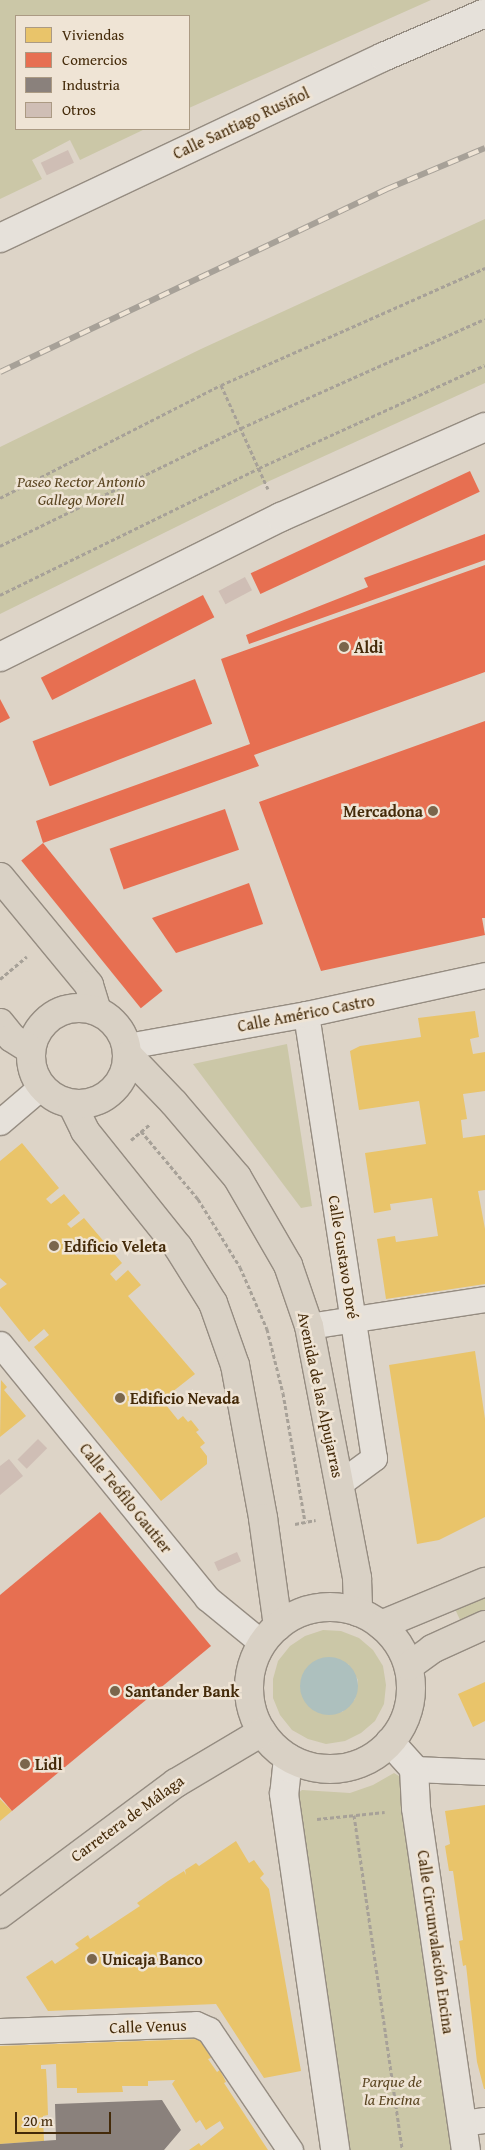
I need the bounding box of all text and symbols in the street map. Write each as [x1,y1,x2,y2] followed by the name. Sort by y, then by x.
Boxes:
[15,15,190,130] legend
[62,24,124,45] text: Viviendas
[62,49,128,70] text: Comercios
[62,74,120,95] text: Industria
[170,83,312,163] street label: Calle Santiago Rusiñol
[62,99,96,120] text: Otros
[17,471,145,509] park label: Paseo Rector Antonio Gallego Morell
[354,637,383,657] place label: Aldi
[338,641,350,653] marker: Aldi
[343,801,423,821] place label: Mercadona
[427,805,439,817] marker: Mercadona
[236,990,376,1036] street label: Calle Américo Castro
[325,1194,363,1320] street label: Calle Gustavo Doré
[64,1236,166,1256] place label: Edificio Veleta
[48,1240,60,1252] marker: Edificio Veleta
[294,1310,348,1480] street label: Avenida de las Alpujarras
[130,1388,240,1408] place label: Edificio Nevada
[114,1392,126,1404] marker: Edificio Nevada
[76,1439,176,1557] street label: Calle Teófilo Gautier
[125,1681,239,1701] place label: Santander Bank
[109,1685,121,1697] marker: Santander Bank
[35,1754,62,1774] place label: Lidl
[19,1758,31,1770] marker: Lidl
[67,1770,187,1866] street label: Carretera de Málaga
[414,1849,458,2035] street label: Calle Circunvalación Encina
[102,1949,203,1969] place label: Unicaja Banco
[86,1953,98,1965] marker: Unicaja Banco
[109,2015,187,2037] street label: Calle Venus
[362,2071,422,2109] park label: Parque de la Encina
[18,2102,114,2134] scale bar
[23,2110,53,2131] text: 20 m

